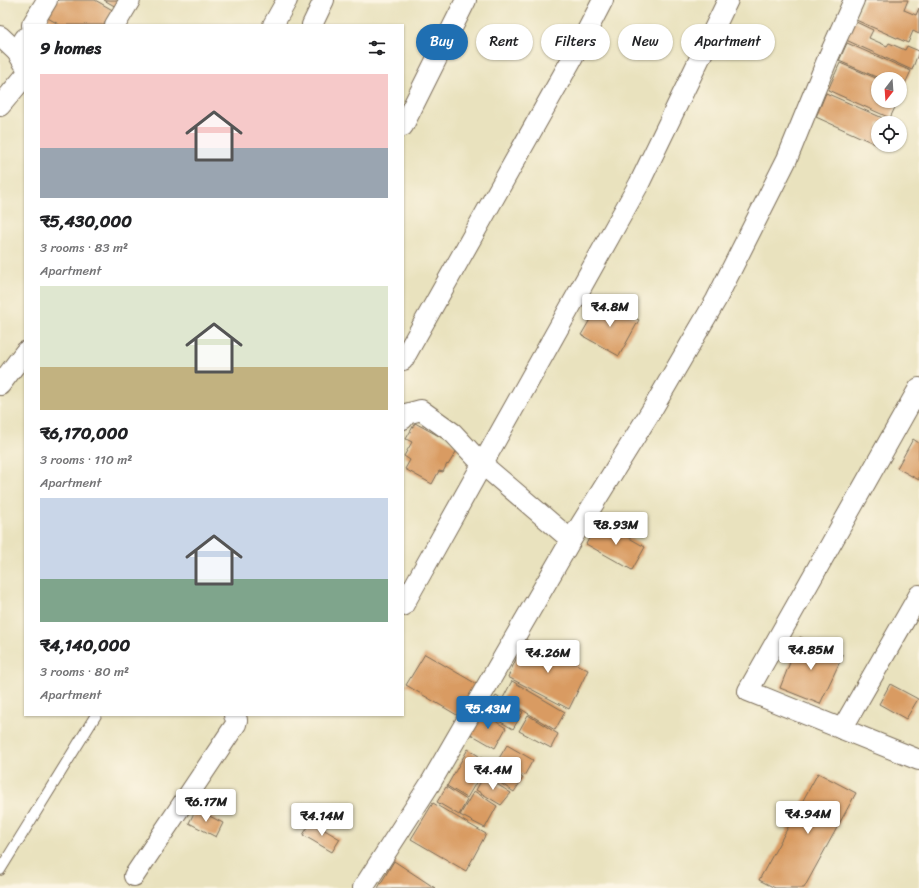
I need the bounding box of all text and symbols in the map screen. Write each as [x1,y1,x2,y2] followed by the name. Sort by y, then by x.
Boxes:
[416,24,468,60] chip: Buy
[476,24,533,60] chip: Rent
[541,24,610,60] chip: Filters
[618,24,673,60] chip: New
[681,24,775,60] chip: Apartment
[40,33,101,63] text: 9 homes
[366,37,388,59] icon: filters
[871,72,907,108] north arrow
[871,72,907,152] map controls
[178,100,250,172] icon: home
[871,116,907,152] button: locate
[40,206,132,236] text: ₹5,430,000
[40,236,128,259] text: 3 rooms · 83 m²
[40,259,101,282] text: Apartment
[582,294,638,328] pin: ₹4.8M
[591,295,629,318] text: ₹4.8M
[178,312,250,384] icon: home
[40,418,128,448] text: ₹6,170,000
[40,448,132,471] text: 3 rooms · 110 m²
[40,471,101,494] text: Apartment
[583,512,649,546] pin: ₹8.93M
[594,513,638,536] text: ₹8.93M
[178,524,250,596] icon: home
[40,630,130,660] text: ₹4,140,000
[778,637,844,671] pin: ₹4.85M
[788,638,834,661] text: ₹4.85M
[515,640,581,674] pin: ₹4.26M
[526,641,570,664] text: ₹4.26M
[40,660,129,683] text: 3 rooms · 80 m²
[40,683,101,706] text: Apartment
[455,696,521,730] pin: ₹5.43M
[465,697,511,720] text: ₹5.43M
[465,757,521,791] pin: ₹4.4M
[474,758,512,781] text: ₹4.4M
[173,789,239,823] pin: ₹6.17M
[185,790,227,813] text: ₹6.17M
[775,801,841,835] pin: ₹4.94M
[785,802,831,825] text: ₹4.94M
[289,803,355,837] pin: ₹4.14M
[300,804,344,827] text: ₹4.14M

